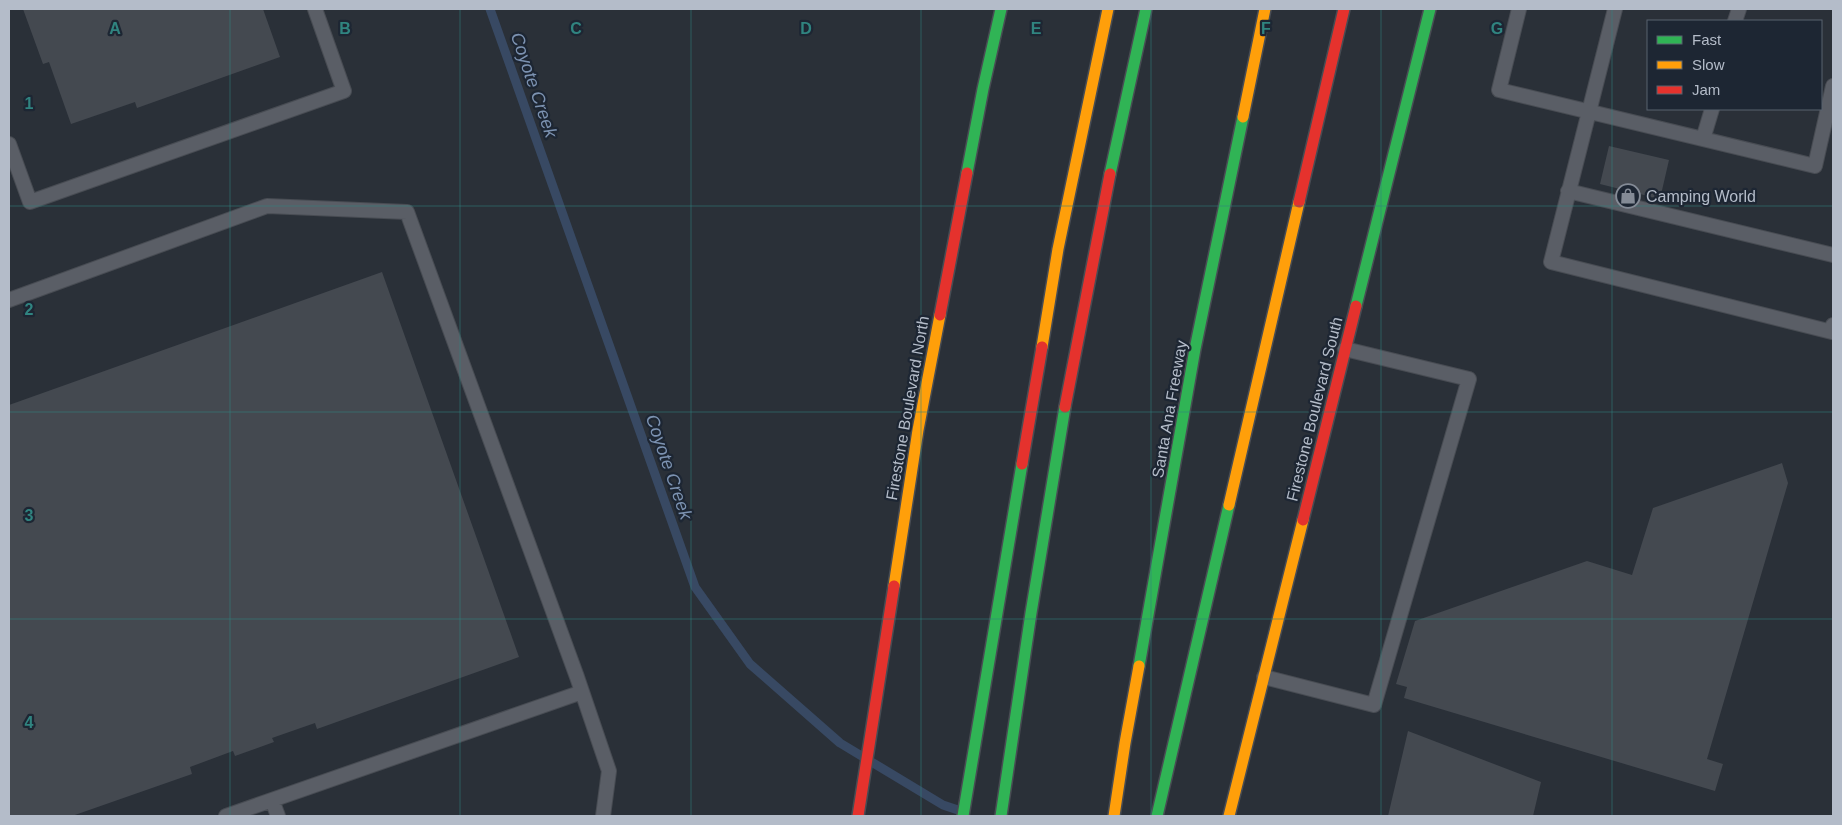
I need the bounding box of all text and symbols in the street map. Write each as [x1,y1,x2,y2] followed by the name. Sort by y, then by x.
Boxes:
[109,20,121,37] text: A
[339,20,351,37] text: B
[570,20,582,37] text: C
[800,20,812,37] text: D
[1031,20,1042,37] text: E
[1261,20,1271,37] text: F
[1491,20,1503,37] text: G
[1647,20,1822,110] legend
[507,30,562,141] water label: Coyote Creek
[1692,31,1722,48] text: Fast
[1692,56,1725,73] text: Slow
[1692,81,1720,98] text: Jam
[25,95,34,112] text: 1
[1615,183,1641,209] shop icon: Camping World
[1646,188,1756,205] place label: Camping World
[25,301,34,318] text: 2
[883,315,932,502] street label: Firestone Boulevard North
[1283,315,1346,503] street label: Firestone Boulevard South
[1149,339,1190,479] street label: Santa Ana Freeway
[642,412,697,523] water label: Coyote Creek
[25,507,34,524] text: 3
[25,714,34,731] text: 4

